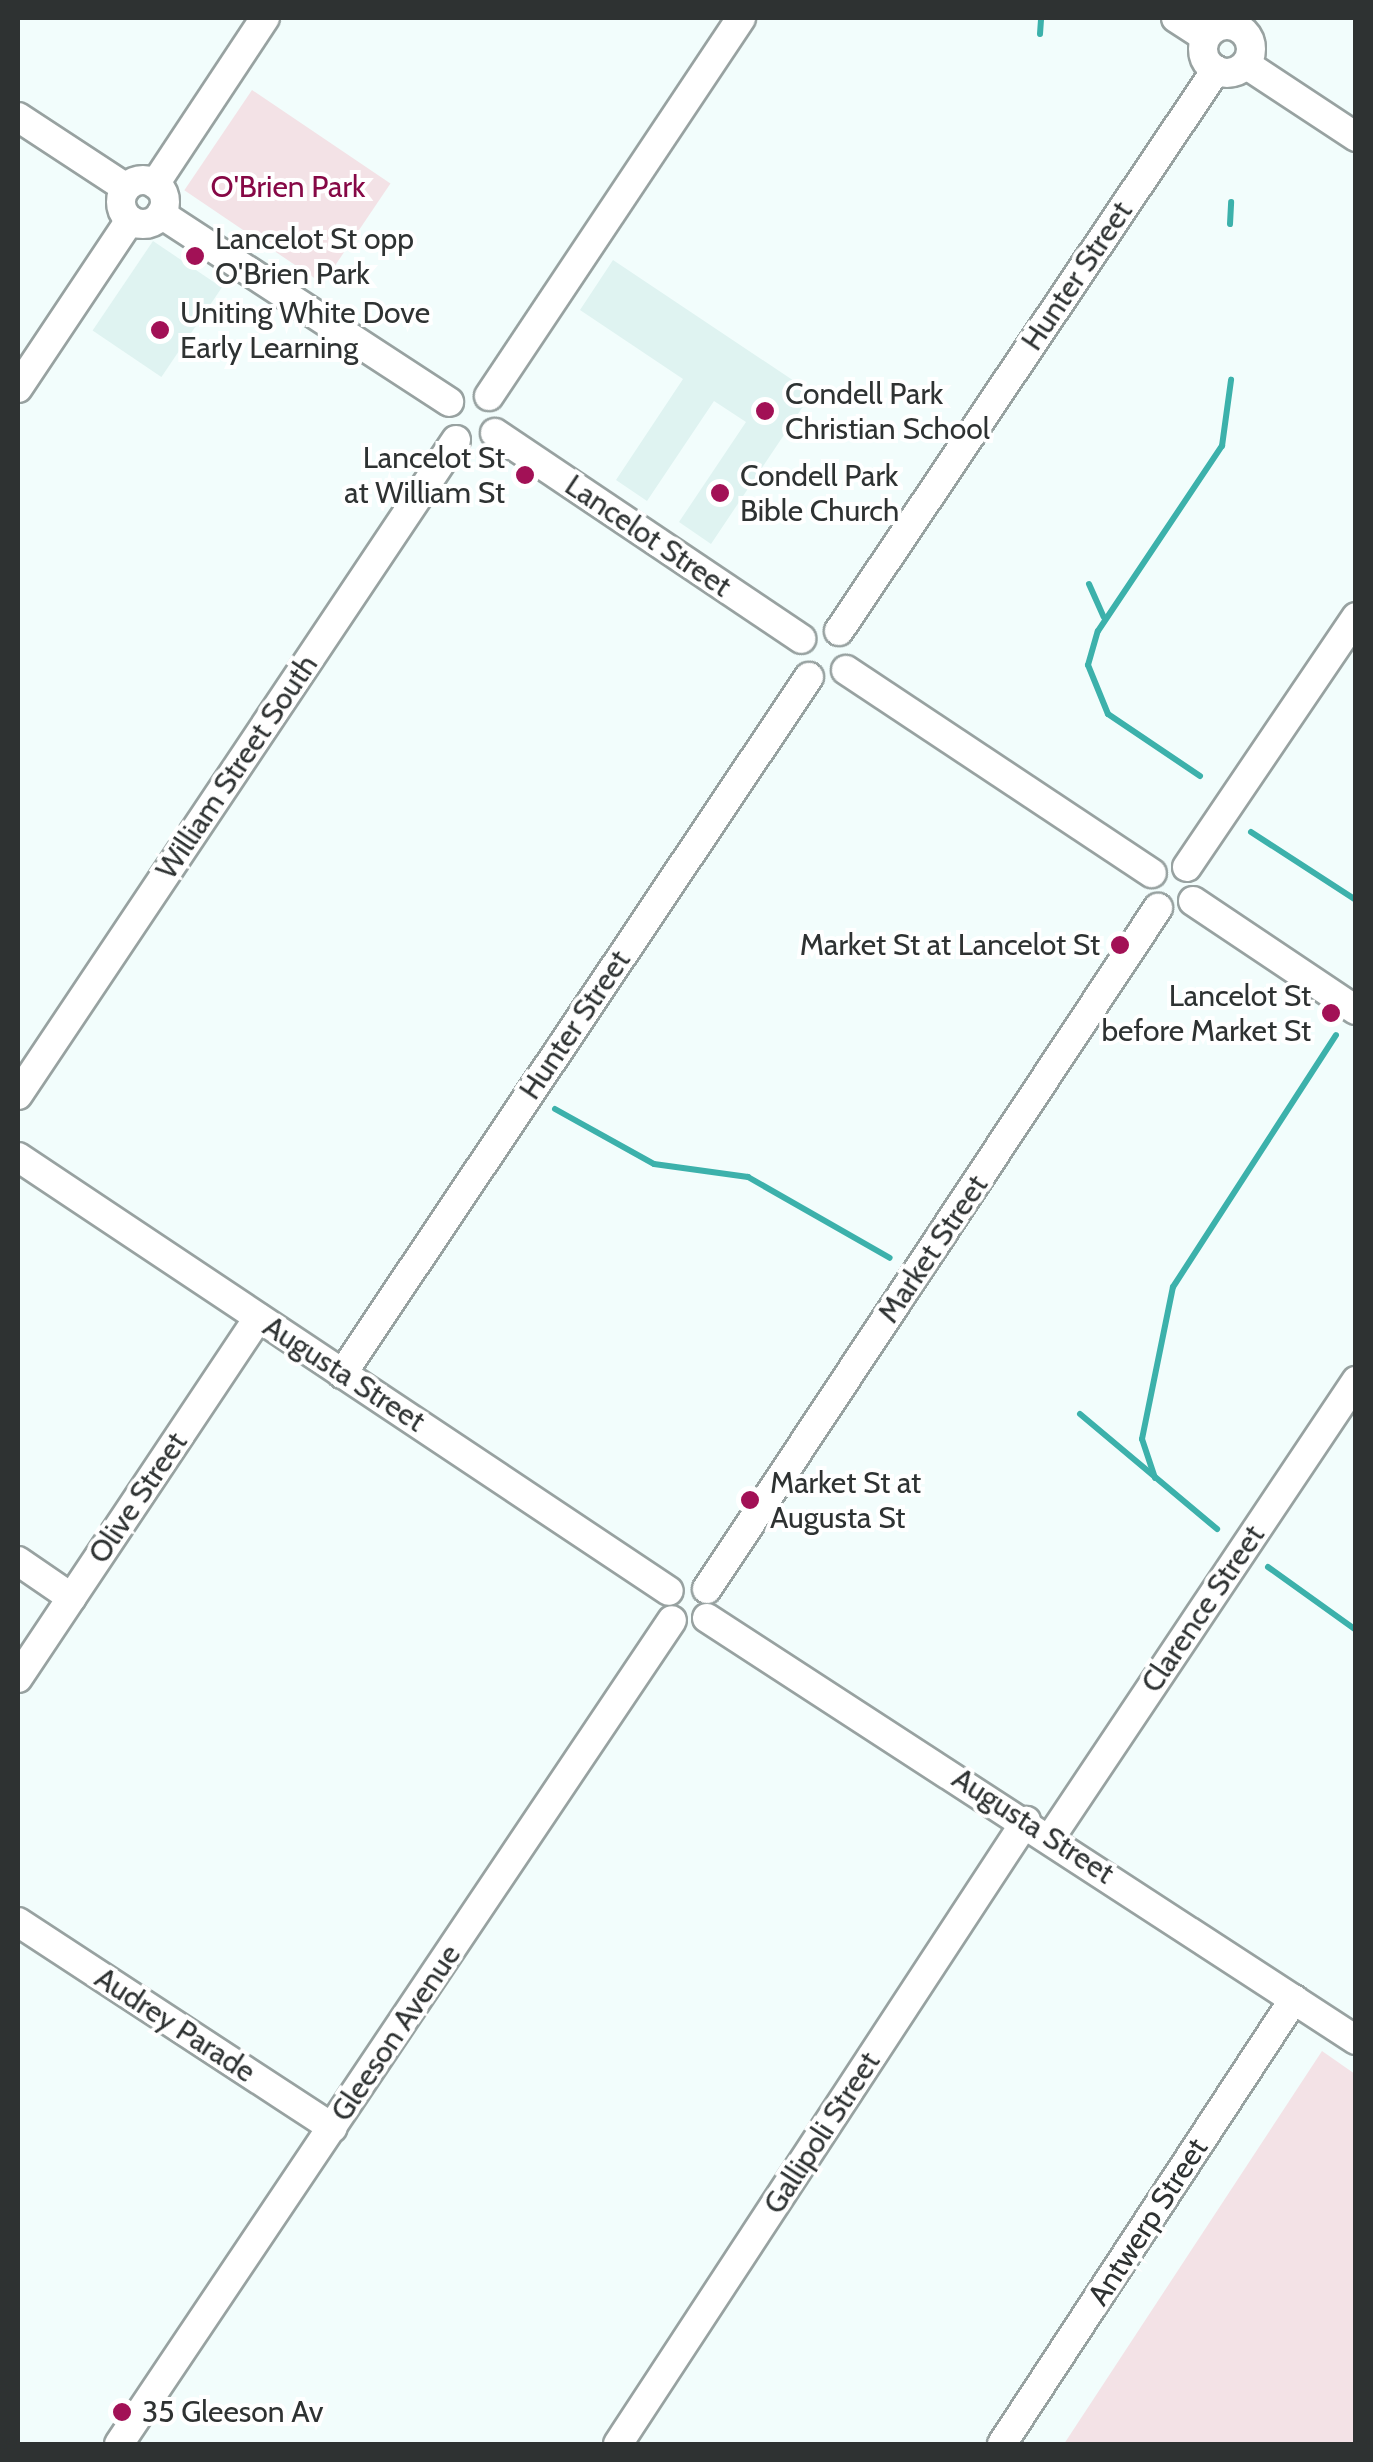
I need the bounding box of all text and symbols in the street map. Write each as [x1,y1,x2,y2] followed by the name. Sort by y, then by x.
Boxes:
[211,169,365,205] park label: O'Brien Park
[1014,195,1140,357] street label: Hunter Street
[215,221,414,292] place label: Lancelot St opp O'Brien Park
[184,245,206,267] marker: Lancelot St opp O'Brien Park
[180,295,430,366] place label: Uniting White Dove Early Learning
[149,319,171,341] marker: Uniting White Dove Early Learning
[785,376,990,446] place label: Condell Park Christian School
[754,400,776,422] marker: Condell Park Christian School
[344,440,505,510] place label: Lancelot St at William St
[740,458,899,528] place label: Condell Park Bible Church
[514,464,536,486] marker: Lancelot St at William St
[558,467,738,605] street label: Lancelot Street
[709,482,731,504] marker: Condell Park Bible Church
[149,648,325,886] street label: William Street South
[800,927,1100,963] place label: Market St at Lancelot St
[1109,934,1131,956] marker: Market St at Lancelot St
[512,944,638,1106] street label: Hunter Street
[1101,978,1311,1048] place label: Lancelot St before Market St
[1320,1002,1342,1024] marker: Lancelot St before Market St
[871,1168,995,1330] street label: Market Street
[257,1308,431,1440] street label: Augusta Street
[81,1426,195,1570] street label: Olive Street
[770,1465,921,1536] place label: Market St at Augusta St
[739,1489,761,1511] marker: Market St at Augusta St
[1134,1519,1272,1699] street label: Clarence Street
[946,1760,1120,1892] street label: Augusta Street
[324,1938,468,2128] street label: Gleeson Avenue
[88,1960,262,2090] street label: Audrey Parade
[756,2045,888,2221] street label: Gallipoli Street
[1081,2132,1215,2312] street label: Antwerp Street
[142,2394,323,2430] place label: 35 Gleeson Av
[111,2401,133,2423] marker: 35 Gleeson Av

